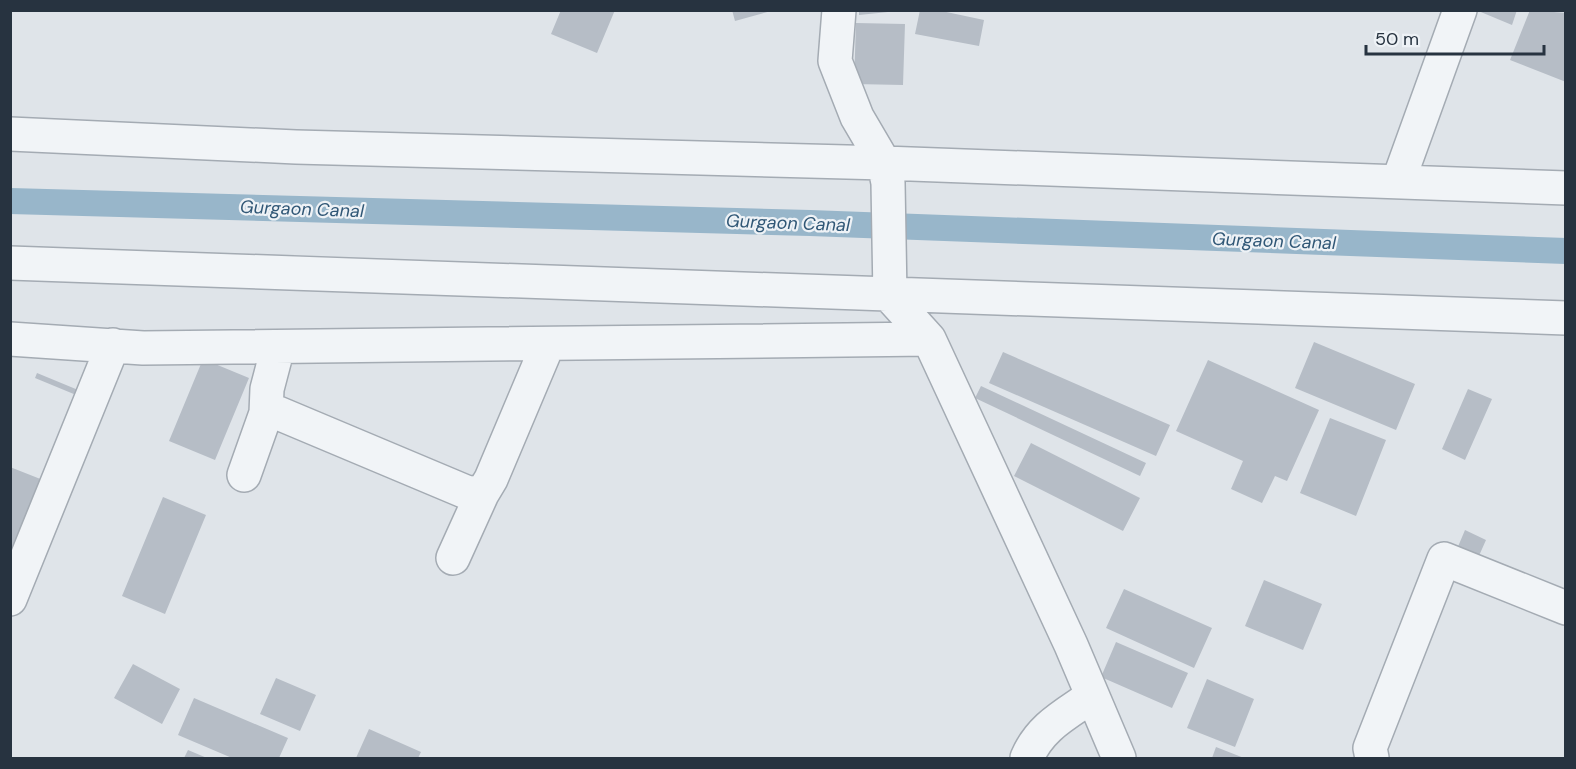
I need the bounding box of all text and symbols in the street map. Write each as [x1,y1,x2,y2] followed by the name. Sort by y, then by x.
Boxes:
[1366,18,1544,56] scale bar
[1375,27,1419,51] text: 50 m
[240,195,365,223] water label: Gurgaon Canal
[726,209,851,237] water label: Gurgaon Canal
[1212,227,1337,255] water label: Gurgaon Canal

